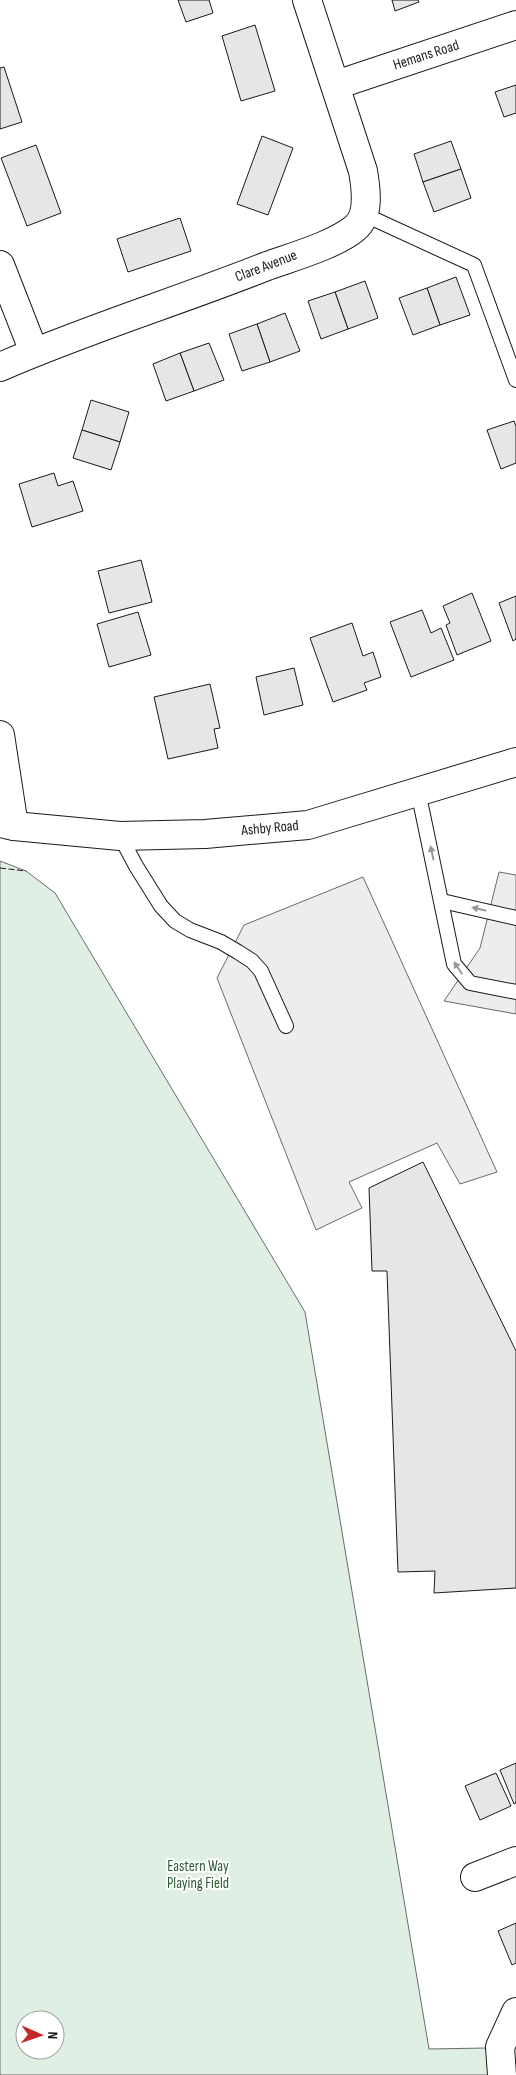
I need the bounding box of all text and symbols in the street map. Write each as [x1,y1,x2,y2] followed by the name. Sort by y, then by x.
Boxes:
[391,35,461,75] street label: Hemans Road
[232,245,300,287] street label: Clare Avenue
[240,816,299,840] street label: Ashby Road
[428,846,436,861] one-way arrow
[472,905,487,913] one-way arrow
[454,961,463,975] one-way arrow
[167,1857,229,1893] park label: Eastern Way Playing Field
[15,2010,65,2060] north arrow
[44,2031,61,2039] text: N

